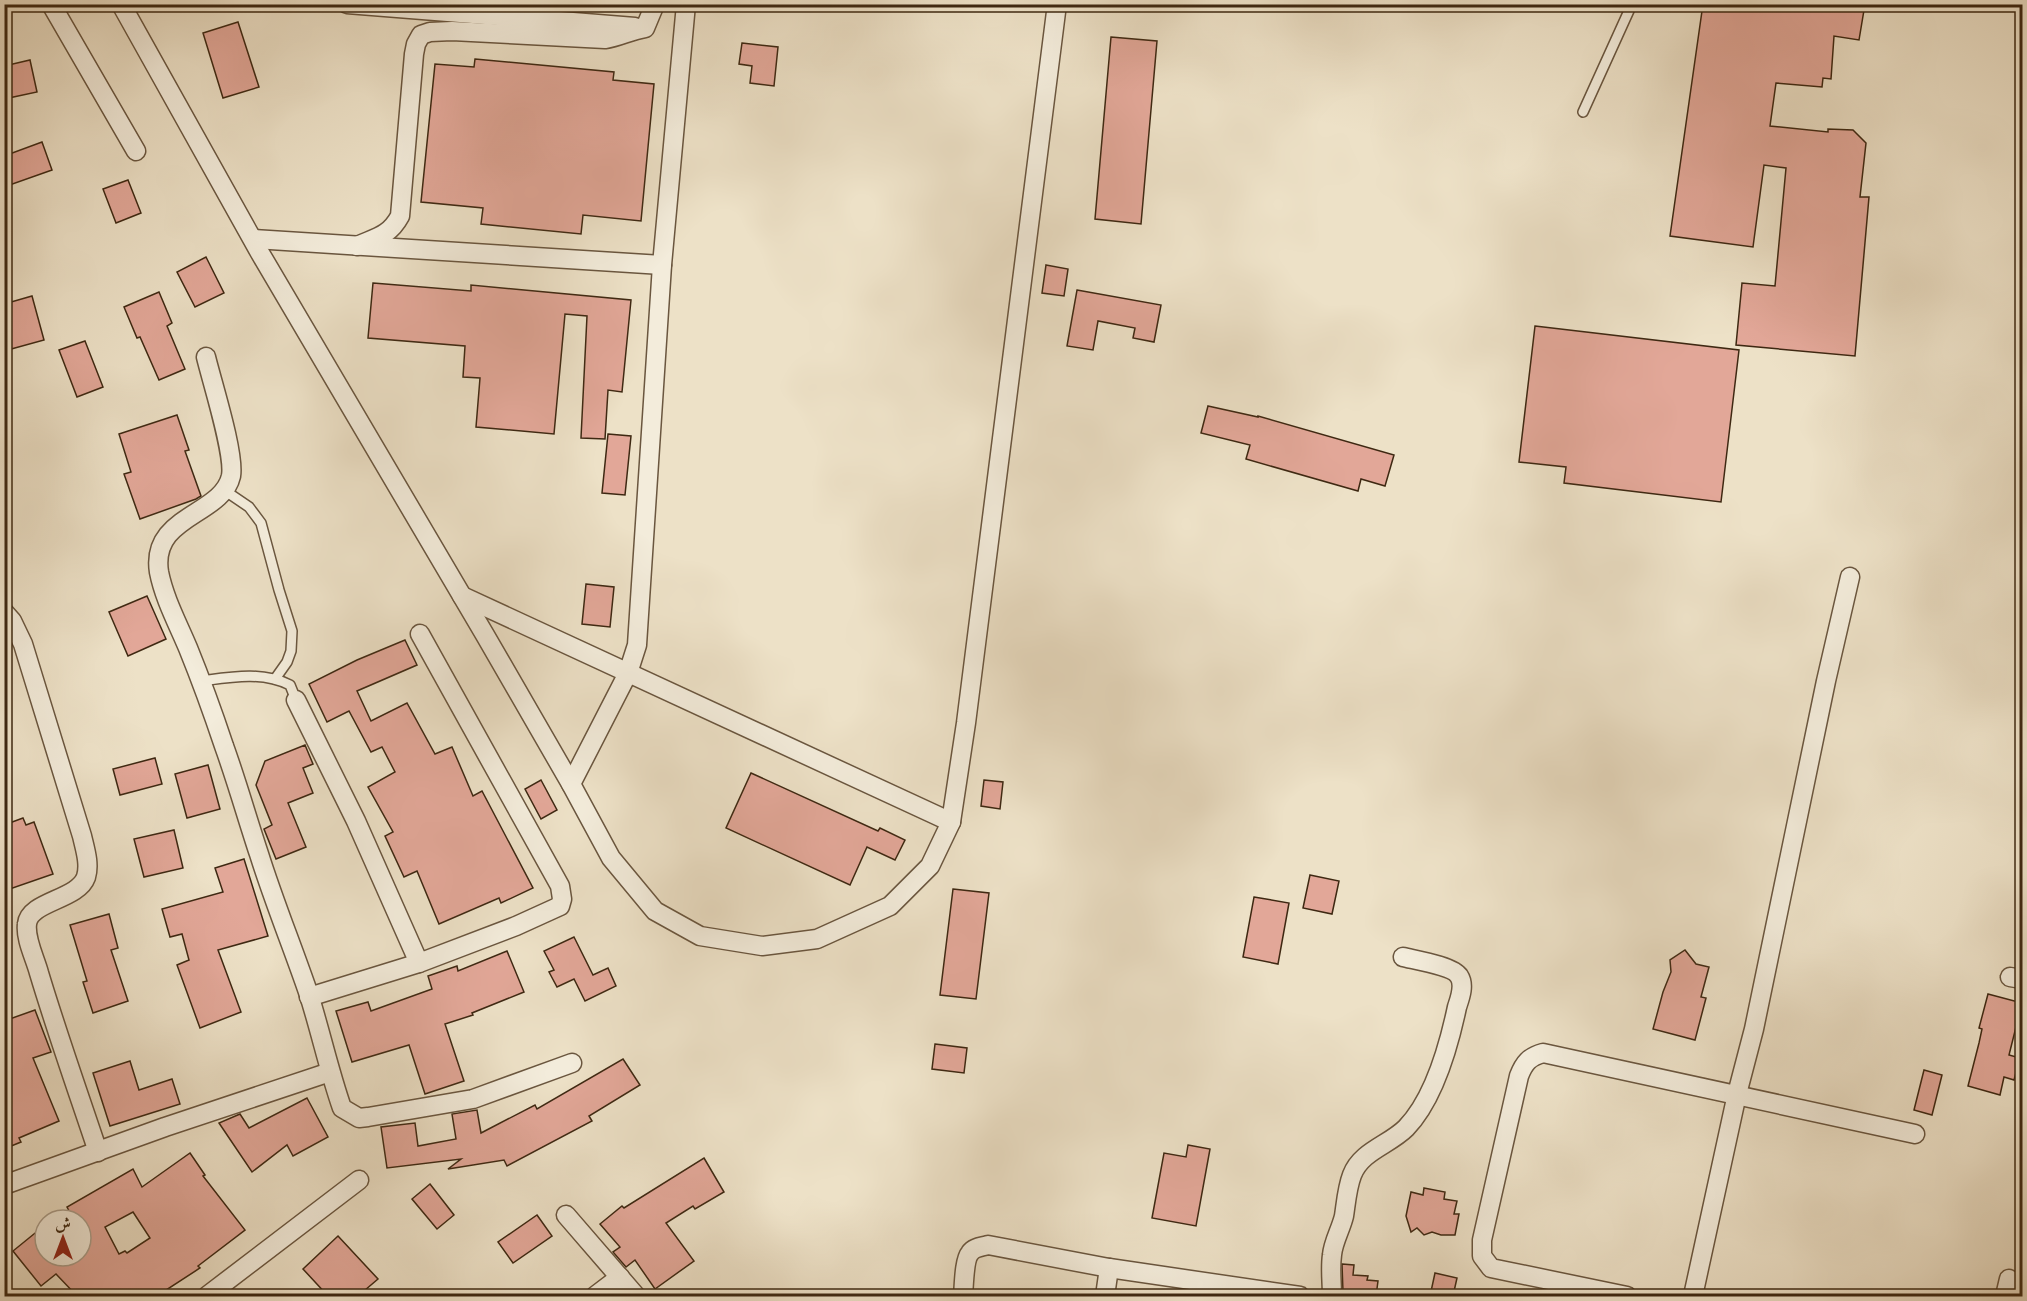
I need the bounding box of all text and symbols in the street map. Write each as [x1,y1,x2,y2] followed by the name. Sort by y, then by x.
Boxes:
[33,1208,93,1268] north arrow
[55,1211,71,1235] text: ش

